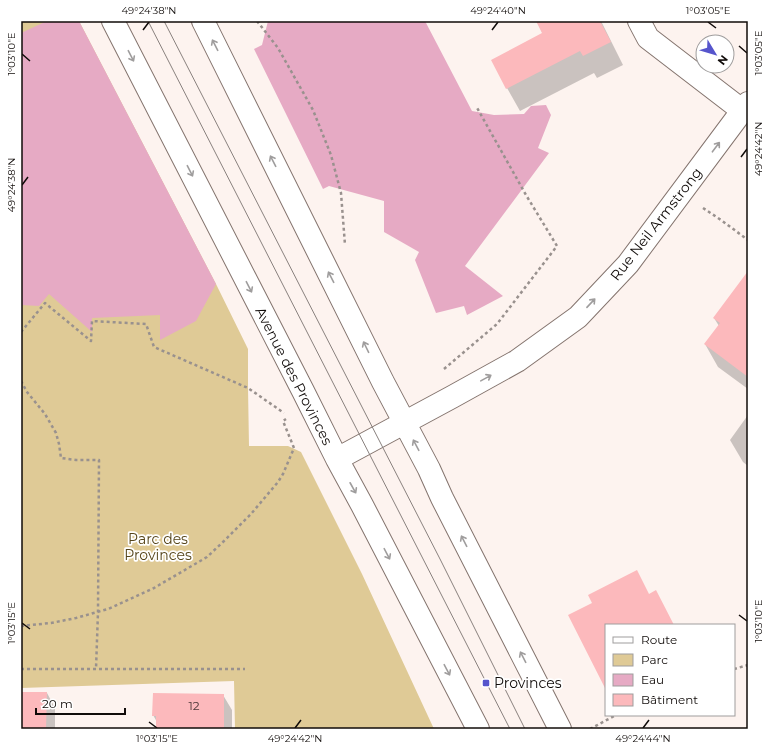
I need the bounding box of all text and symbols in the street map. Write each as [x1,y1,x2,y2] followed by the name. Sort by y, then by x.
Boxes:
[122,4,177,17] text: 49°24'38"N
[470,4,526,17] text: 49°24'40"N
[686,4,731,17] text: 1°03'05"E
[752,30,765,75] text: 1°03'05"E
[5,32,18,76] text: 1°03'10"E
[695,34,735,74] north arrow
[210,39,218,51] one-way arrow
[127,49,135,61] one-way arrow
[715,52,731,68] text: N
[752,122,765,176] text: 49°24'42"N
[711,141,720,152] one-way arrow
[269,155,276,167] one-way arrow
[5,158,18,213] text: 49°24'38"N
[606,164,706,284] street label: Rue Neil Armstrong
[187,165,194,177] one-way arrow
[327,271,334,283] one-way arrow
[246,281,254,293] one-way arrow
[586,298,596,308] one-way arrow
[251,304,337,448] street label: Avenue des Provinces
[362,342,369,354] one-way arrow
[480,374,492,382] one-way arrow
[412,439,419,451] one-way arrow
[349,482,357,494] one-way arrow
[124,530,192,564] park label: Parc des Provinces
[460,535,467,547] one-way arrow
[384,548,391,560] one-way arrow
[752,599,765,643] text: 1°03'10"E
[5,602,18,644] text: 1°03'15"E
[605,624,735,716] legend
[641,632,677,647] text: Route
[519,651,527,663] one-way arrow
[641,652,668,667] text: Parc
[444,663,451,675] one-way arrow
[641,672,664,687] text: Eau
[494,674,562,692] place label: Provinces
[481,678,491,688] marker: Provinces
[36,690,125,716] scale bar
[641,692,698,707] text: Bâtiment
[42,696,73,711] text: 20 m
[188,698,200,713] house number: 12
[136,732,178,745] text: 1°03'15"E
[268,732,322,745] text: 49°24'42"N
[615,732,671,745] text: 49°24'44"N

